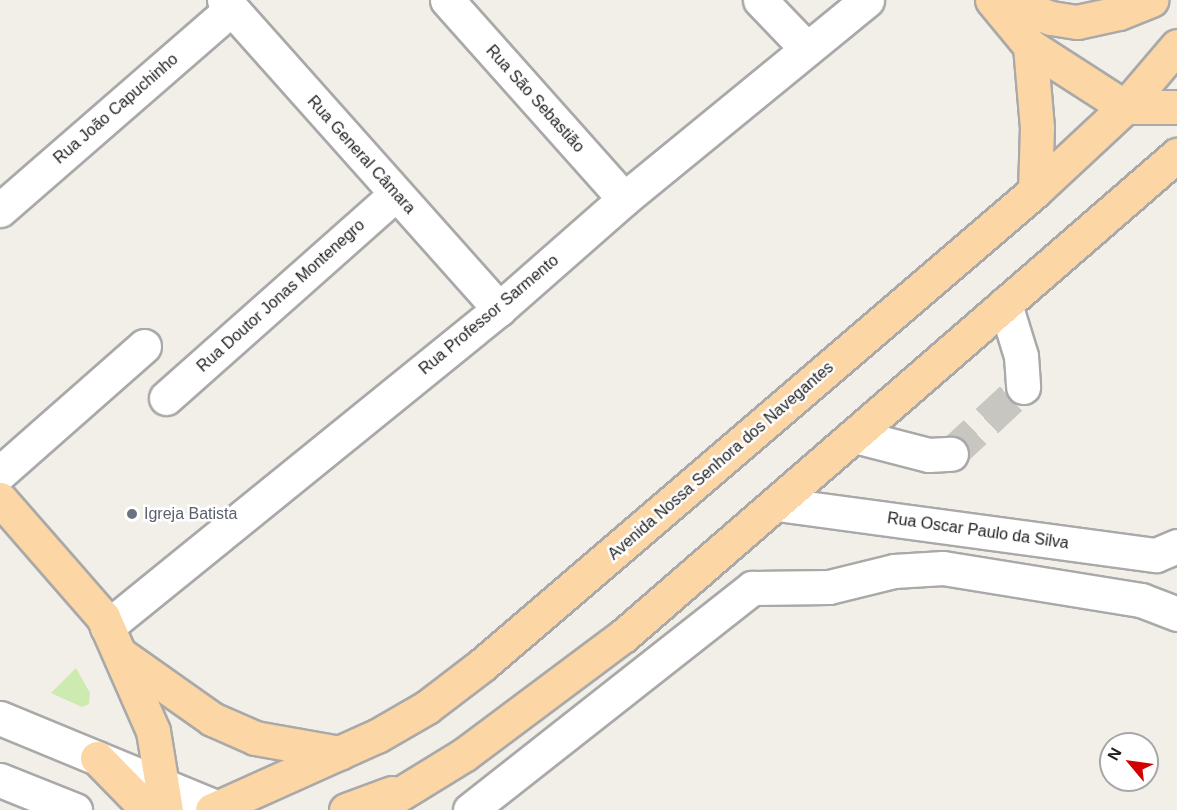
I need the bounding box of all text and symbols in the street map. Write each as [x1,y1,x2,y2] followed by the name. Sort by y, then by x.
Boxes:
[482,41,588,157] street label: Rua São Sebastião
[50,50,182,168] street label: Rua João Capuchinho
[303,92,419,218] street label: Rua General Câmara
[193,216,369,376] street label: Rua Doutor Jonas Montenegro
[415,251,563,379] street label: Rua Professor Sarmento
[604,358,838,564] street label: Avenida Nossa Senhora dos Navegantes
[144,504,237,524] place label: Igreja Batista
[125,507,139,521] marker: Igreja Batista
[886,509,1070,553] street label: Rua Oscar Paulo da Silva
[1099,732,1159,792] north arrow
[1104,745,1125,763] text: N

